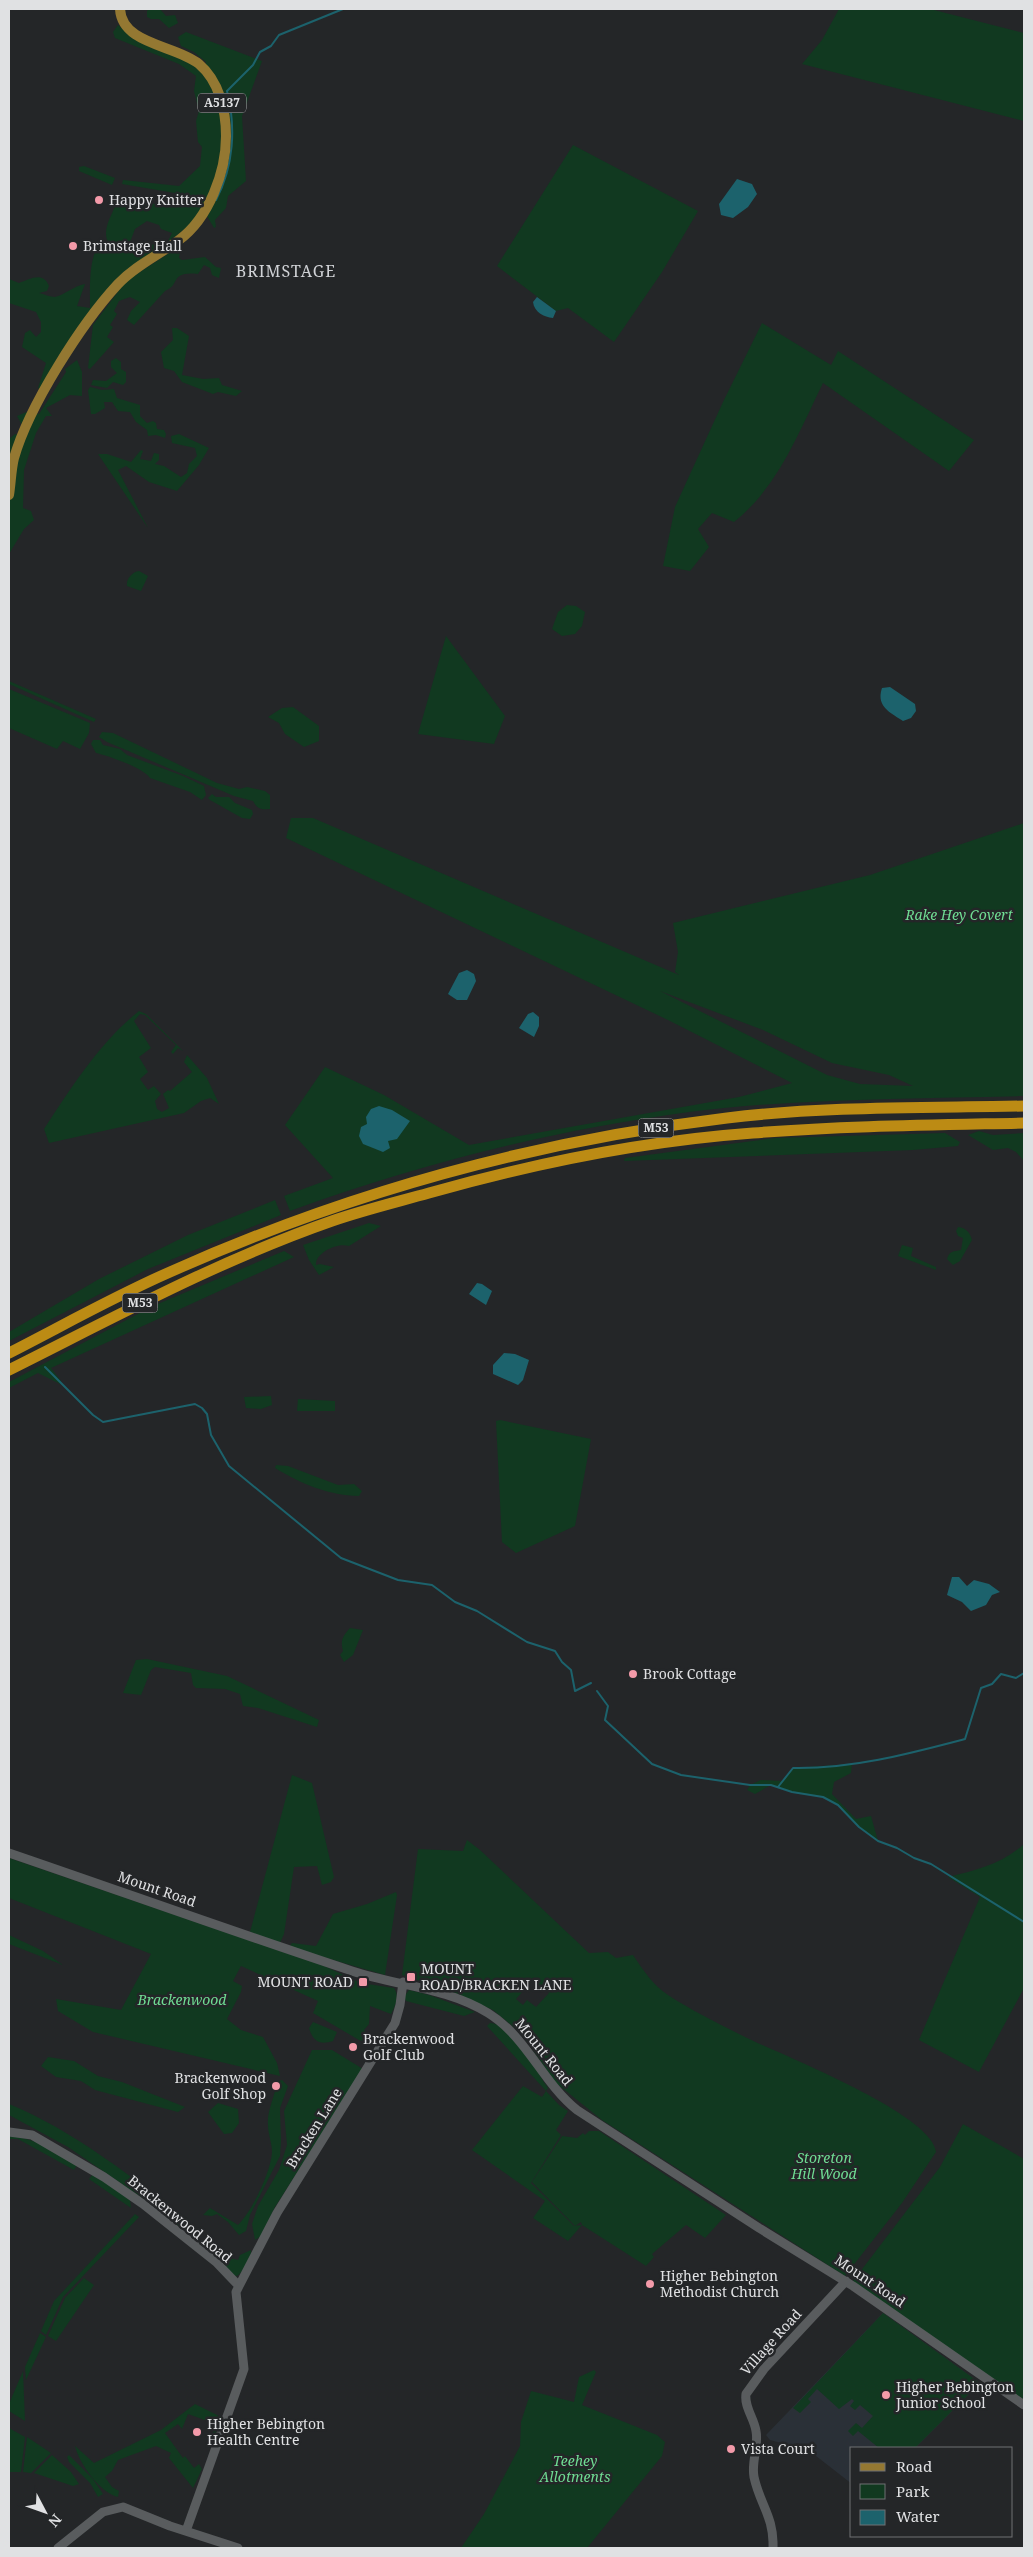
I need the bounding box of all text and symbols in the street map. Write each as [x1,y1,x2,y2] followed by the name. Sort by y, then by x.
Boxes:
[198,94,246,112] road number: A5137
[109,190,204,209] place label: Happy Knitter
[93,194,105,206] marker: Happy Knitter
[83,236,183,255] place label: Brimstage Hall
[67,240,79,252] marker: Brimstage Hall
[236,260,336,282] district label: BRIMSTAGE
[904,905,1014,924] park label: Rake Hey Covert
[638,1118,674,1138] road number: M53
[122,1294,158,1312] road number: M53
[643,1664,736,1683] place label: Brook Cottage
[627,1668,639,1680] marker: Brook Cottage
[116,1866,199,1911] street label: Mount Road
[421,1959,572,1994] place label: MOUNT ROAD/BRACKEN LANE
[405,1971,417,1983] marker: MOUNT ROAD/BRACKEN LANE
[257,1972,353,1991] place label: MOUNT ROAD
[357,1976,369,1988] marker: MOUNT ROAD
[137,1990,227,2009] park label: Brackenwood
[511,2014,578,2090] street label: Mount Road
[363,2029,455,2064] place label: Brackenwood Golf Club
[347,2041,359,2053] marker: Brackenwood Golf Club
[175,2068,266,2103] place label: Brackenwood Golf Shop
[270,2080,282,2092] marker: Brackenwood Golf Shop
[281,2084,346,2172] street label: Bracken Lane
[790,2148,858,2183] park label: Storeton Hill Wood
[124,2171,237,2267] street label: Brackenwood Road
[831,2250,910,2311] street label: Mount Road
[660,2266,779,2301] place label: Higher Bebington Methodist Church
[644,2278,656,2290] marker: Higher Bebington Methodist Church
[736,2304,806,2379] street label: Village Road
[895,2377,1014,2412] place label: Higher Bebington Junior School
[880,2389,892,2401] marker: Higher Bebington Junior School
[207,2414,325,2449] place label: Higher Bebington Health Centre
[191,2426,203,2438] marker: Higher Bebington Health Centre
[741,2439,815,2458] place label: Vista Court
[725,2443,737,2455] marker: Vista Court
[850,2447,1013,2537] legend
[538,2451,611,2486] park label: Teehey Allotments
[896,2456,932,2476] text: Road
[896,2481,930,2501] text: Park
[20,2487,70,2537] north arrow
[896,2506,939,2526] text: Water
[44,2510,66,2531] text: N

